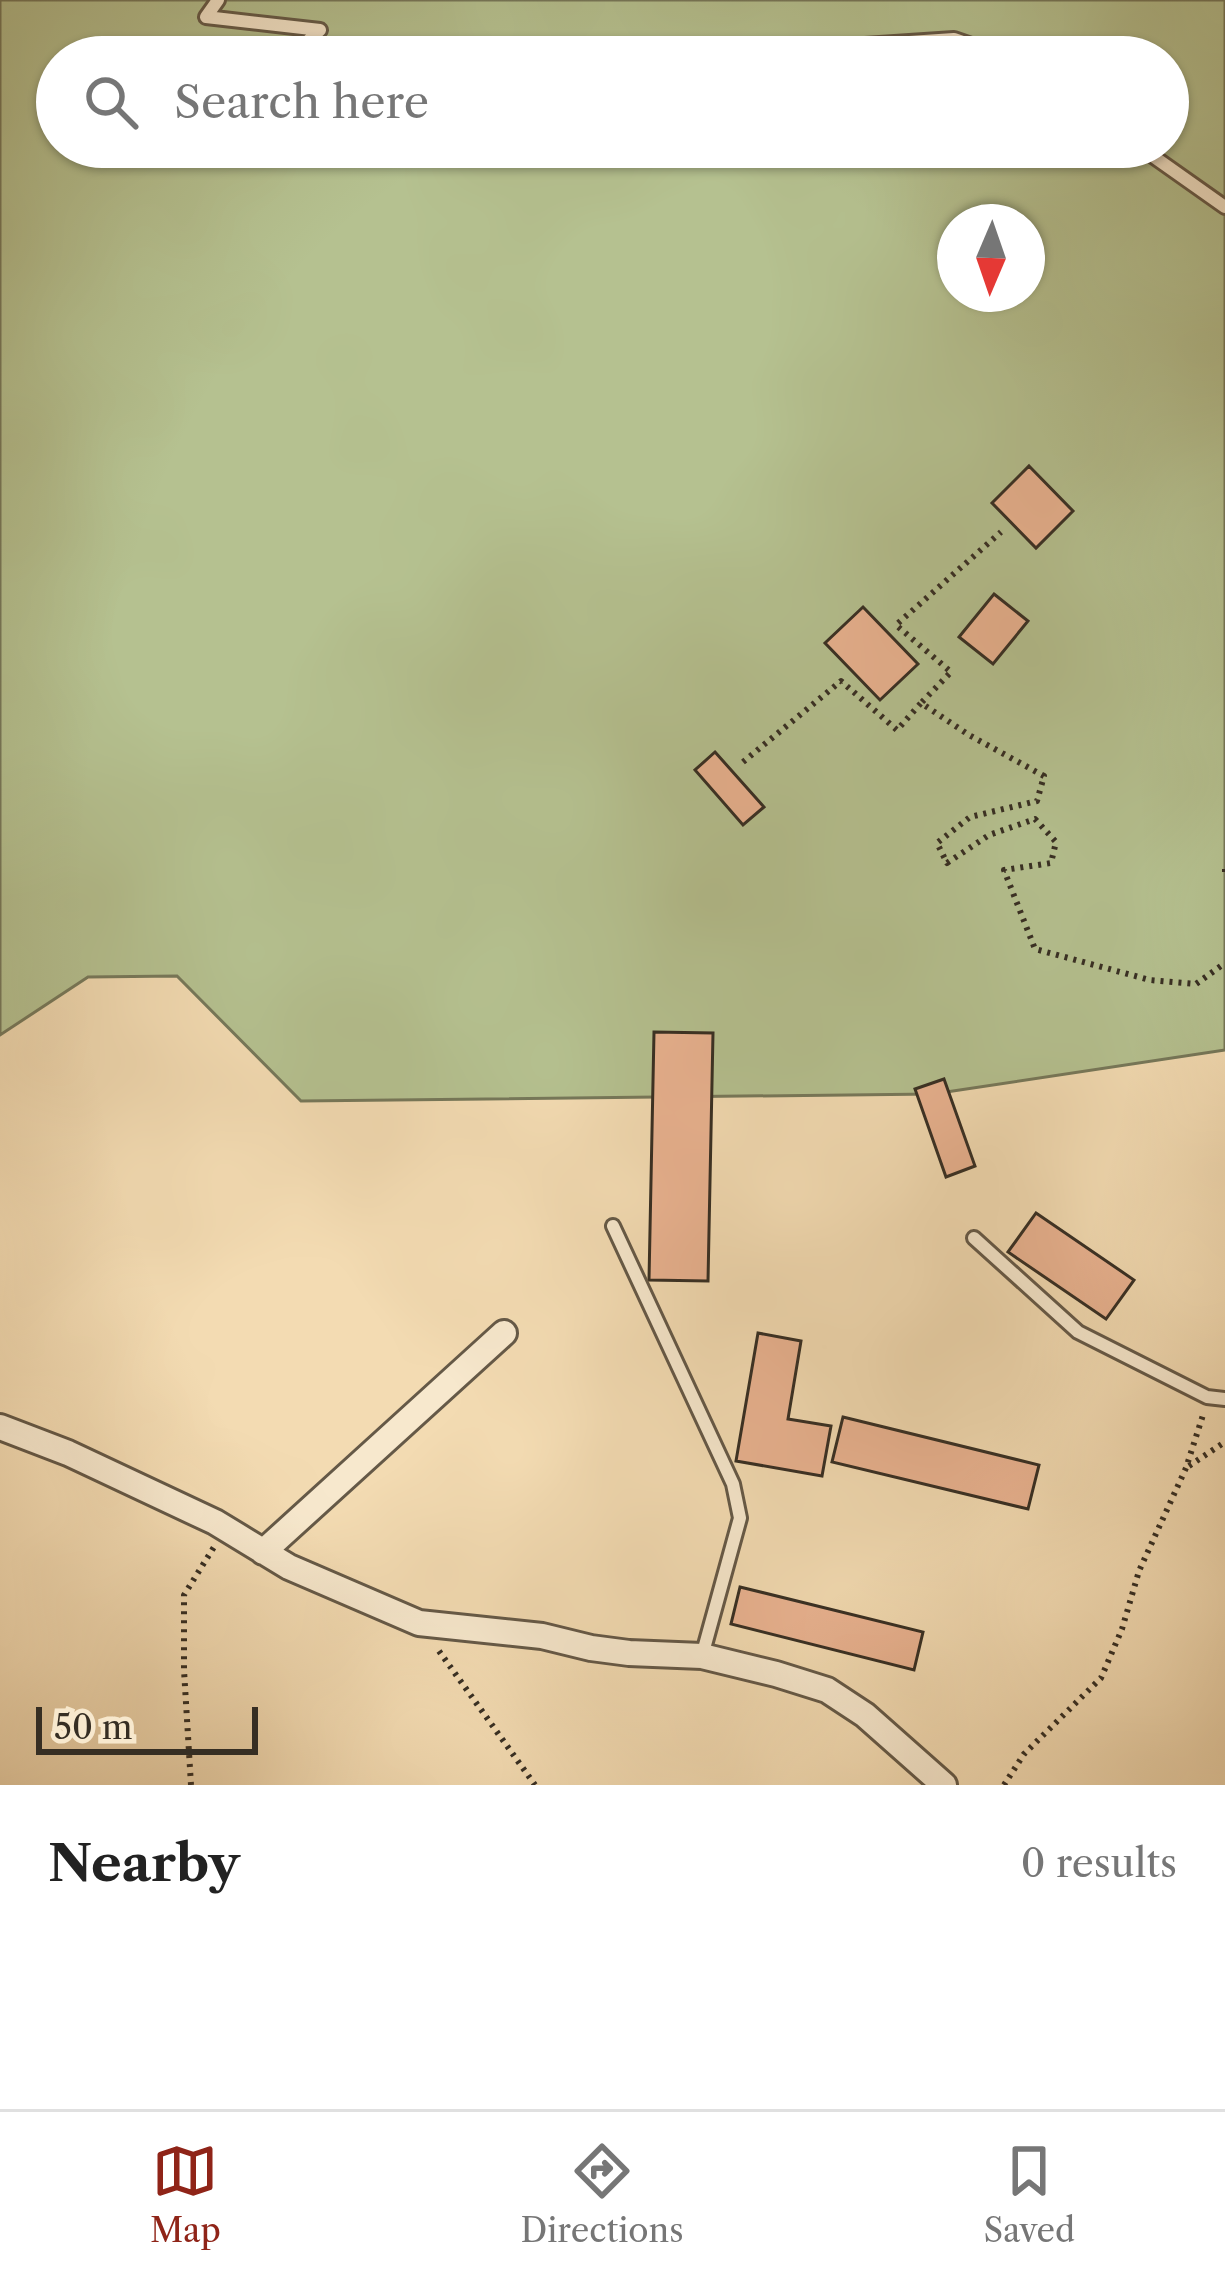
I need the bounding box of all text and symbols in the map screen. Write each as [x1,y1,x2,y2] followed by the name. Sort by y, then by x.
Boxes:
[36,36,1189,168] search box
[78,69,144,135] icon: search
[174,74,429,130] text: Search here
[937,204,1045,312] north arrow
[36,1701,258,1754] scale bar
[54,1707,132,1748] text: 50 m
[48,1832,240,1894] text: Nearby
[1021,1839,1177,1887] text: 0 results
[150,2138,221,2251] tab: Map
[521,2138,684,2251] tab: Directions
[983,2138,1075,2251] tab: Saved

